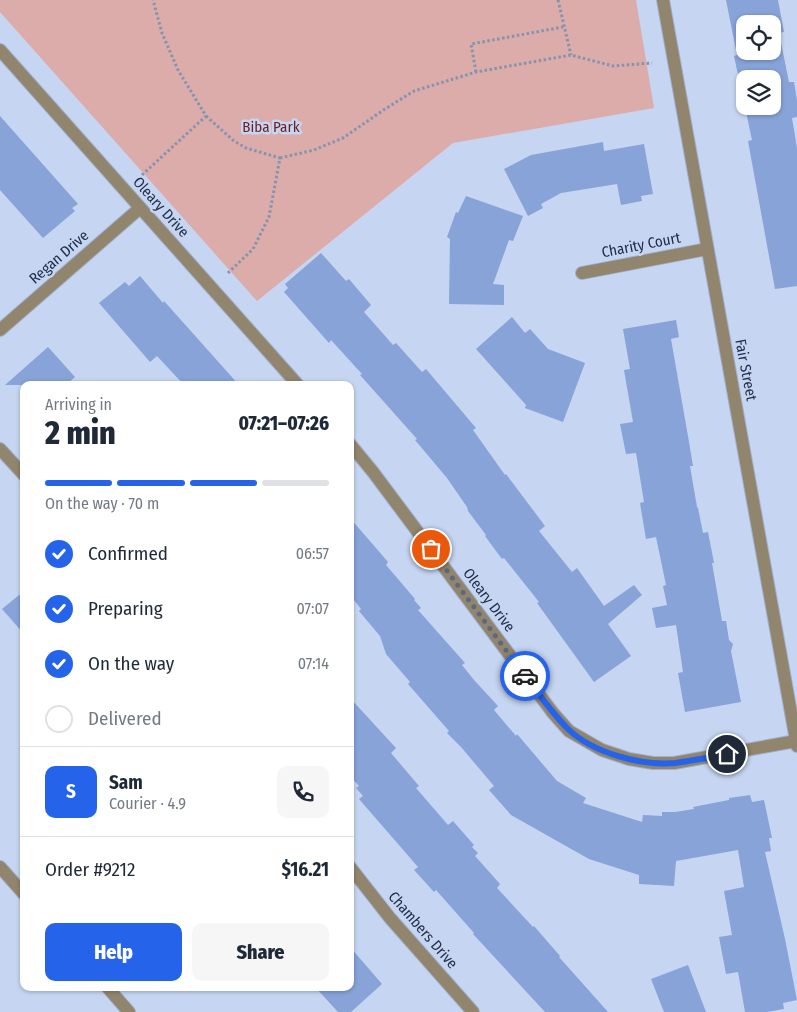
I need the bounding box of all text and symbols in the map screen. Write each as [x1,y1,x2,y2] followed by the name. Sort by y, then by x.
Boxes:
[736,15,781,115] map controls
[736,15,781,60] button: locate
[736,70,781,115] button: layers
[242,118,300,136] park label: Biba Park
[129,173,193,241] street label: Oleary Drive
[26,226,92,288] street label: Regan Drive
[600,229,682,261] street label: Charity Court
[731,338,761,402] street label: Fair Street
[45,395,112,414] text: Arriving in
[238,412,329,435] text: 07:21–07:26
[45,414,116,452] text: 2 min
[45,494,159,513] text: On the way · 70 m
[410,528,452,570] pin
[417,535,445,563] icon: bag
[45,540,73,568] icon: check
[88,542,168,565] text: Confirmed
[296,544,329,563] text: 06:57
[459,565,519,635] street label: Oleary Drive
[45,595,73,623] icon: check
[88,597,163,620] text: Preparing
[297,599,329,618] text: 07:07
[45,650,73,678] icon: check
[500,651,550,701] courier
[88,652,174,675] text: On the way
[298,654,329,673] text: 07:14
[511,662,539,690] icon: car
[88,707,162,730] text: Delivered
[706,733,748,775] pin
[713,740,741,768] icon: home
[277,766,329,818] button: phone
[109,771,143,794] text: Sam
[66,780,76,803] text: S
[109,794,186,813] text: Courier · 4.9
[45,858,135,881] text: Order #9212
[281,858,329,881] text: $16.21
[385,888,461,972] street label: Chambers Drive
[45,923,182,981] button: Help
[192,923,329,981] button: Share

